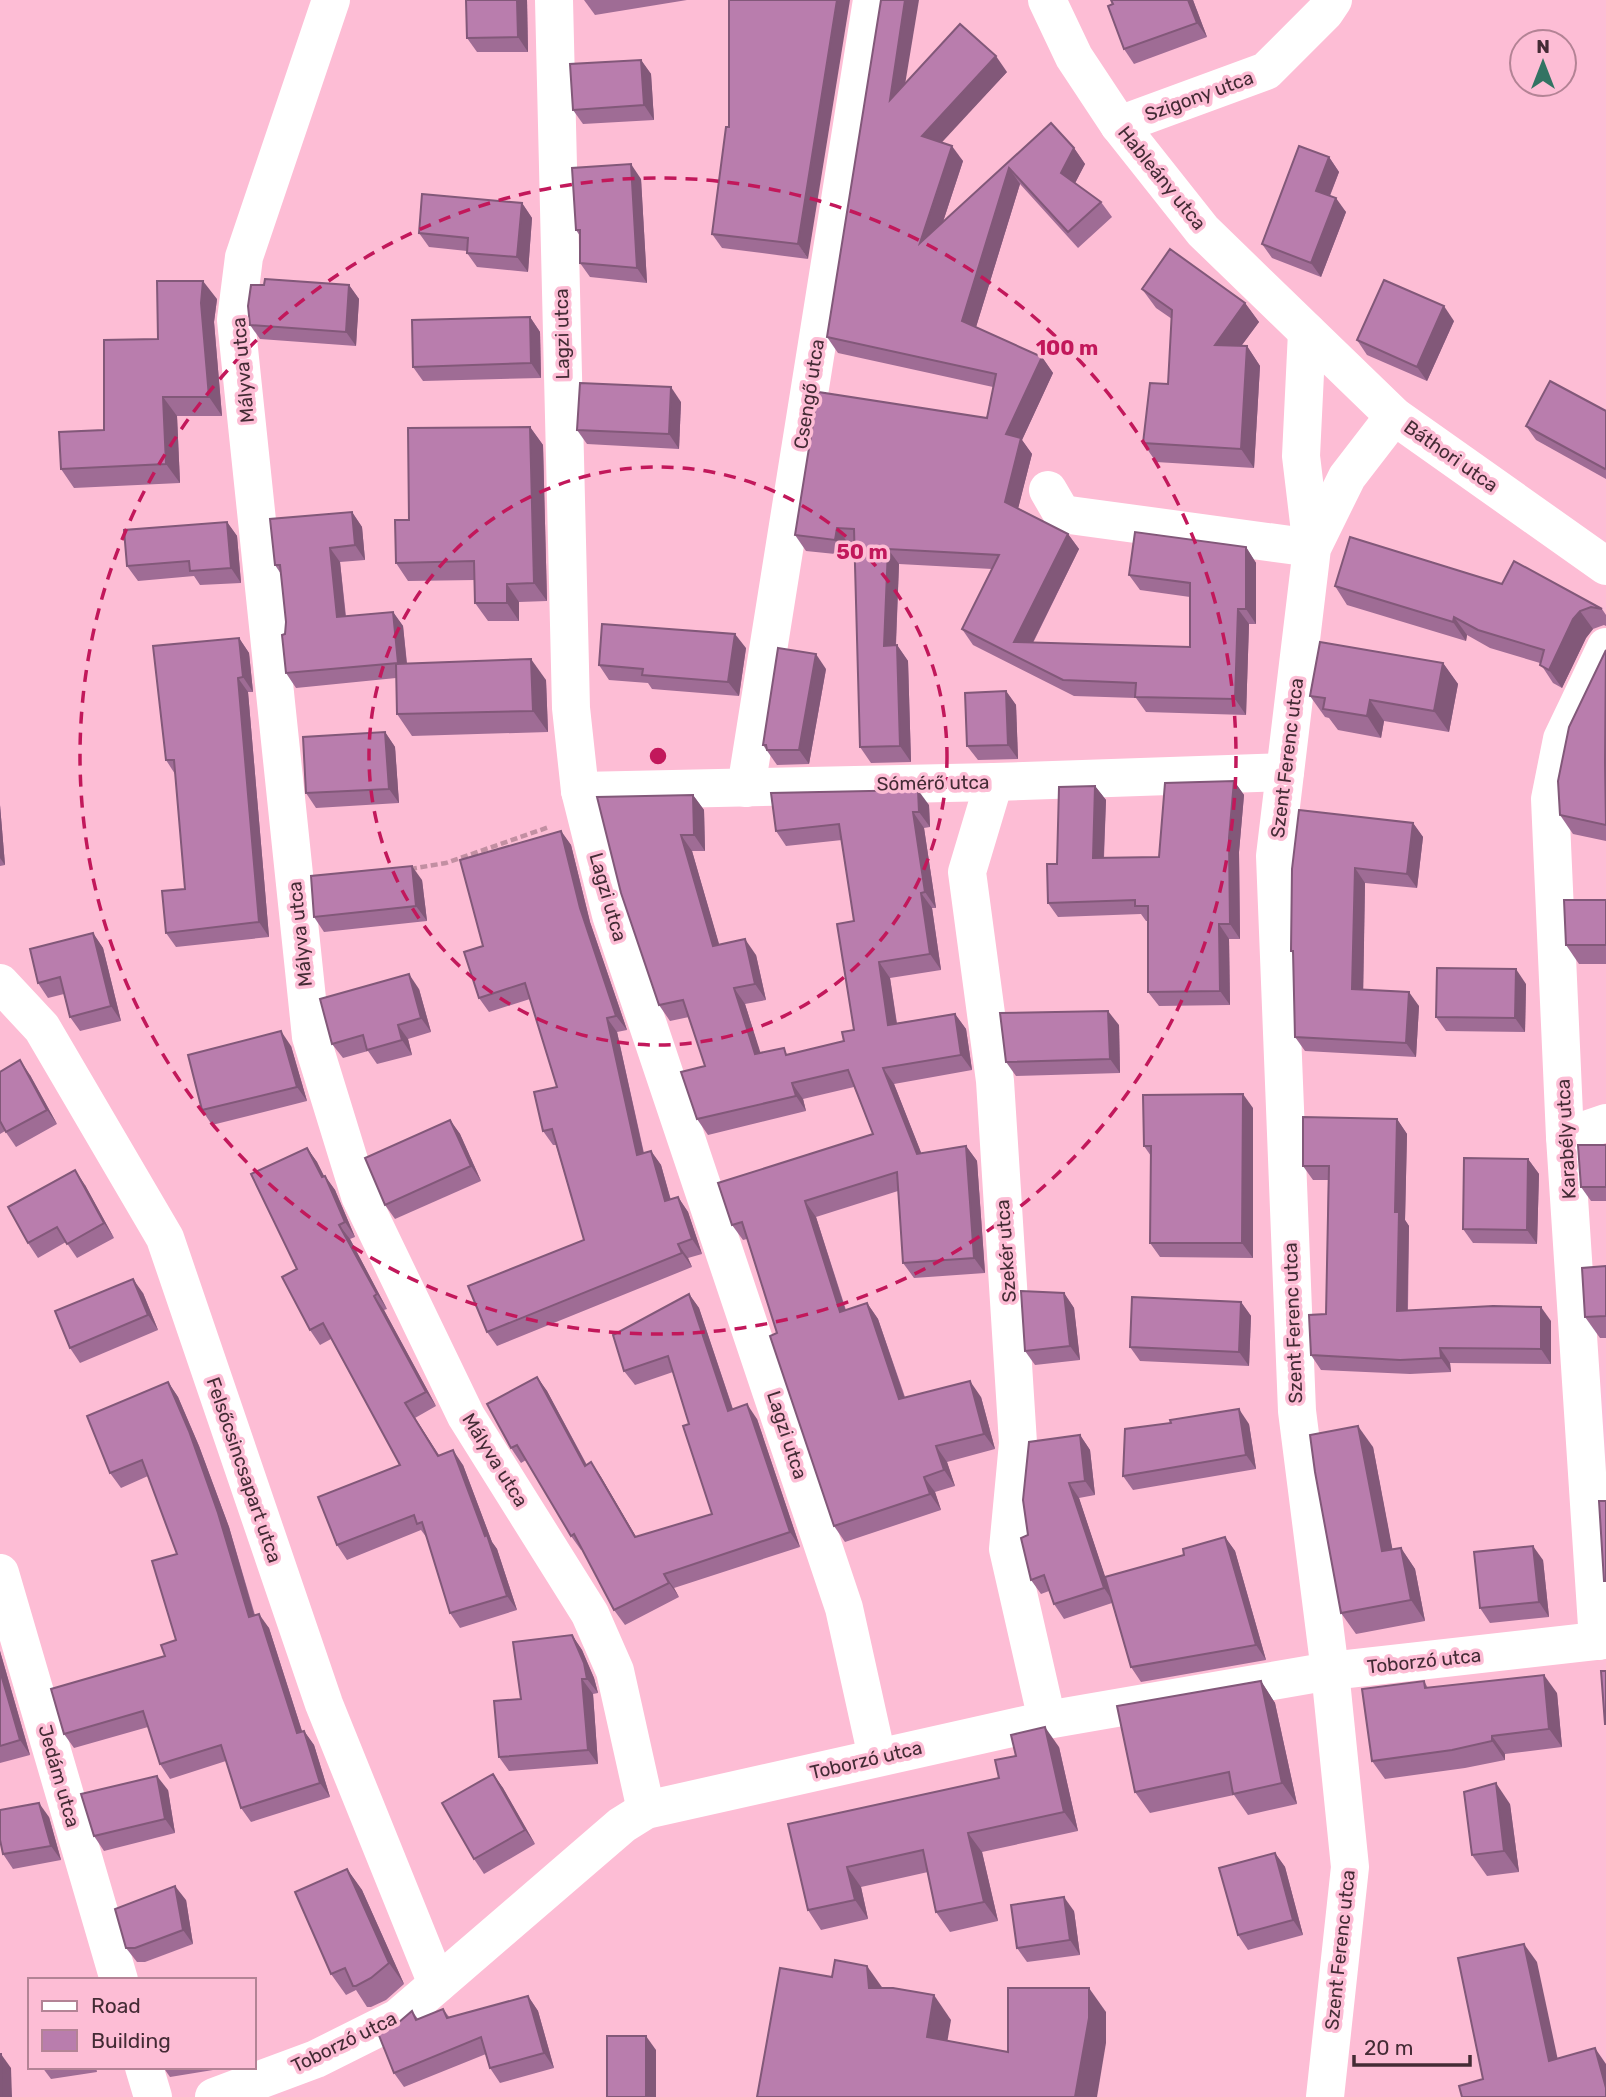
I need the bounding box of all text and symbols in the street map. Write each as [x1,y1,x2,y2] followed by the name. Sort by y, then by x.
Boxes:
[1508,28,1578,98] north arrow
[1536,35,1550,58] text: N
[1141,66,1257,126] street label: Szigony utca
[1113,121,1211,235] street label: Hableány utca
[550,288,574,380] street label: Lagzi utca
[227,316,259,424] street label: Mályva utca
[1036,335,1098,360] text: 100 m
[789,337,829,451] street label: Csengő utca
[1400,415,1502,497] street label: Báthori utca
[836,539,888,564] text: 50 m
[1266,677,1308,839] street label: Szent Ferenc utca
[646,744,670,768] centre of rings
[876,771,990,795] street label: Sómérő utca
[584,850,632,944] street label: Lagzi utca
[283,880,317,988] street label: Mályva utca
[1551,1078,1581,1200] street label: Karabély utca
[991,1199,1021,1303] street label: Szekér utca
[1279,1242,1307,1404] street label: Szent Ferenc utca
[201,1374,287,1566] street label: Felsőcsincsapart utca
[762,1388,812,1482] street label: Lagzi utca
[457,1409,533,1511] street label: Mályva utca
[1366,1644,1482,1678] street label: Toborzó utca
[33,1722,85,1830] street label: Jedám utca
[808,1736,924,1784] street label: Toborzó utca
[1320,1869,1360,2031] street label: Szent Ferenc utca
[28,1978,256,2069] legend
[91,1993,141,2018] text: Road
[288,2007,400,2077] street label: Toborzó utca
[1354,2024,1470,2068] scale bar
[91,2028,171,2053] text: Building
[1364,2035,1413,2060] text: 20 m

